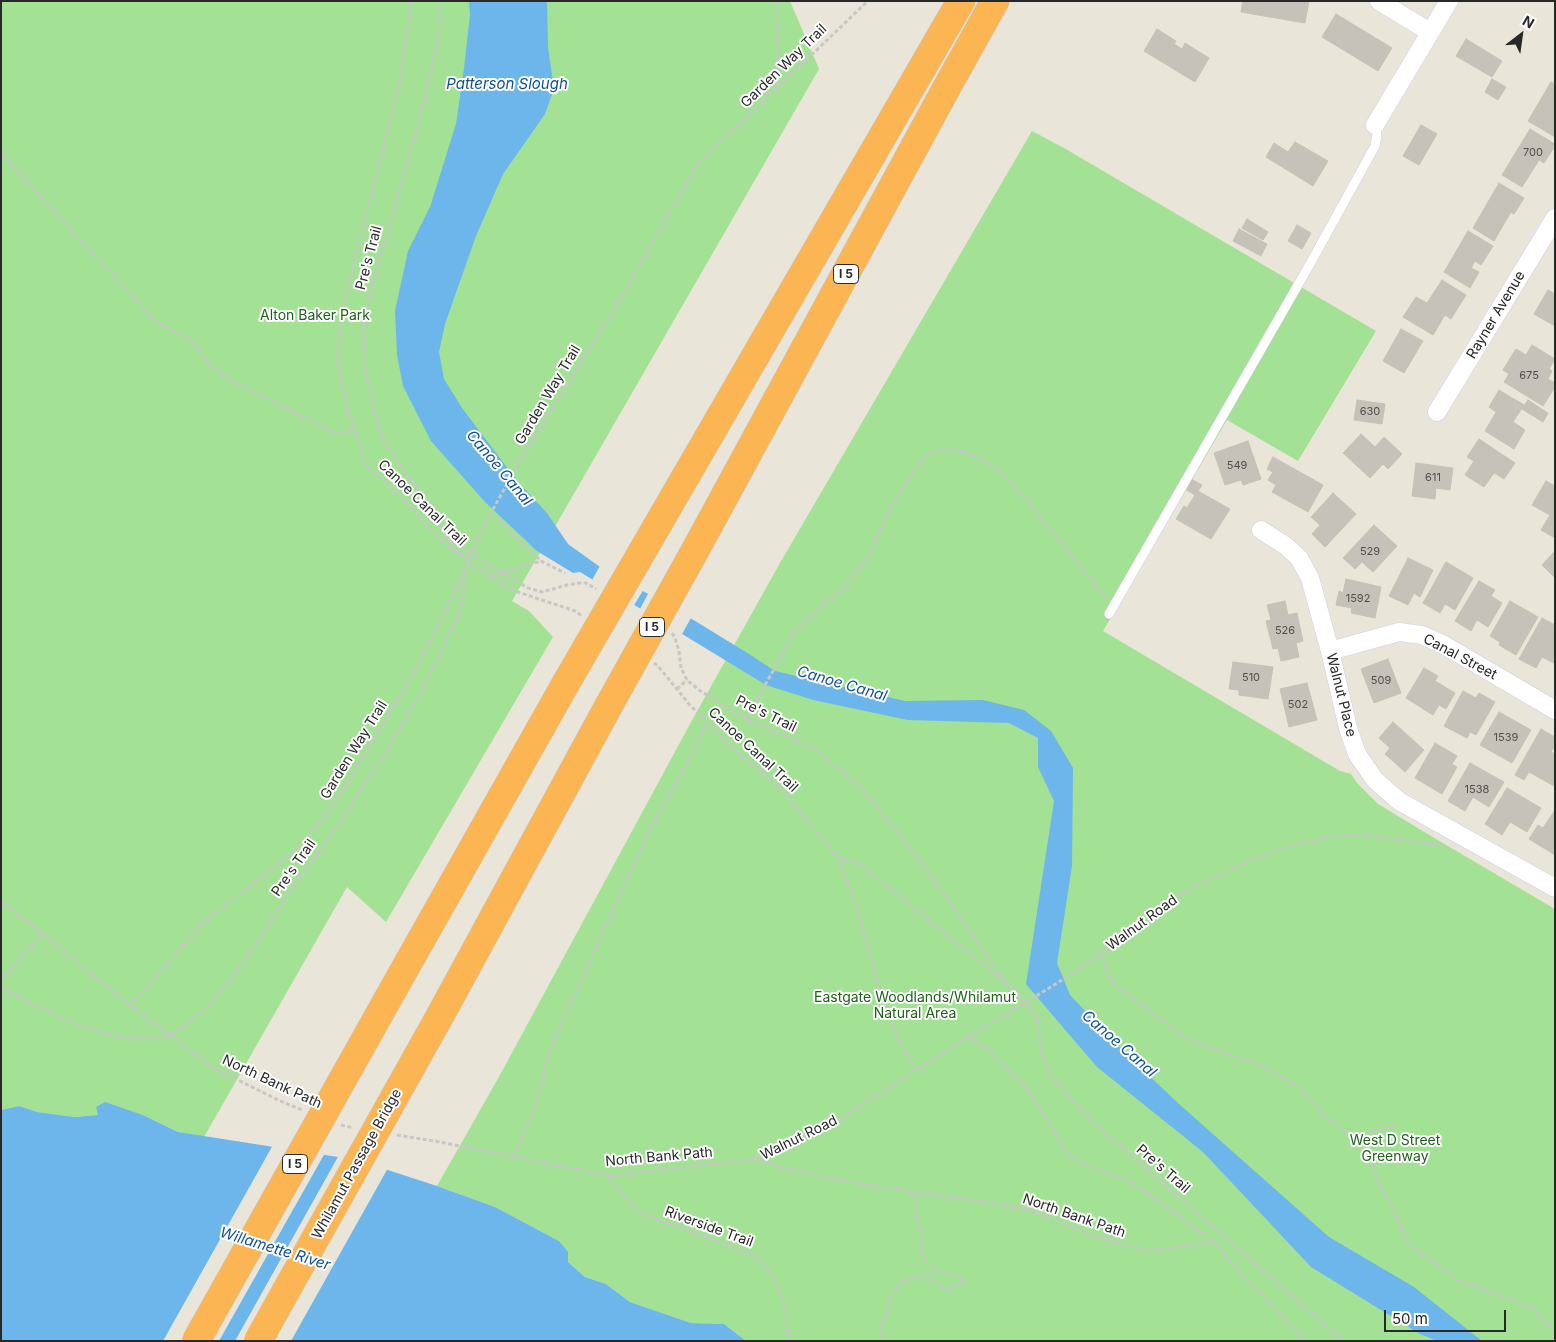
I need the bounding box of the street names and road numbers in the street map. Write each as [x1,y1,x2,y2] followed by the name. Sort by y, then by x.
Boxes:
[738,21,830,111] street label: Garden Way Trail
[352,224,386,292] street label: Pre's Trail
[834,264,858,284] road number: I 5
[1463,268,1529,362] street label: Rayner Avenue
[512,342,584,448] street label: Garden Way Trail
[374,456,470,550] street label: Canoe Canal Trail
[640,618,664,636] road number: I 5
[1420,631,1500,683] street label: Canal Street
[1322,651,1360,739] street label: Walnut Place
[733,692,799,736] street label: Pre's Trail
[317,698,391,802] street label: Garden Way Trail
[705,704,801,796] street label: Canoe Canal Trail
[268,836,320,900] street label: Pre's Trail
[1103,892,1181,954] street label: Walnut Road
[220,1052,324,1112] street label: North Bank Path
[309,1086,405,1242] street label: Whilamut Passage Bridge
[758,1112,840,1164] street label: Walnut Road
[1133,1141,1193,1197] street label: Pre's Trail
[605,1144,713,1170] street label: North Bank Path
[282,1154,308,1174] road number: I 5
[1020,1191,1128,1241] street label: North Bank Path
[662,1203,756,1251] street label: Riverside Trail

